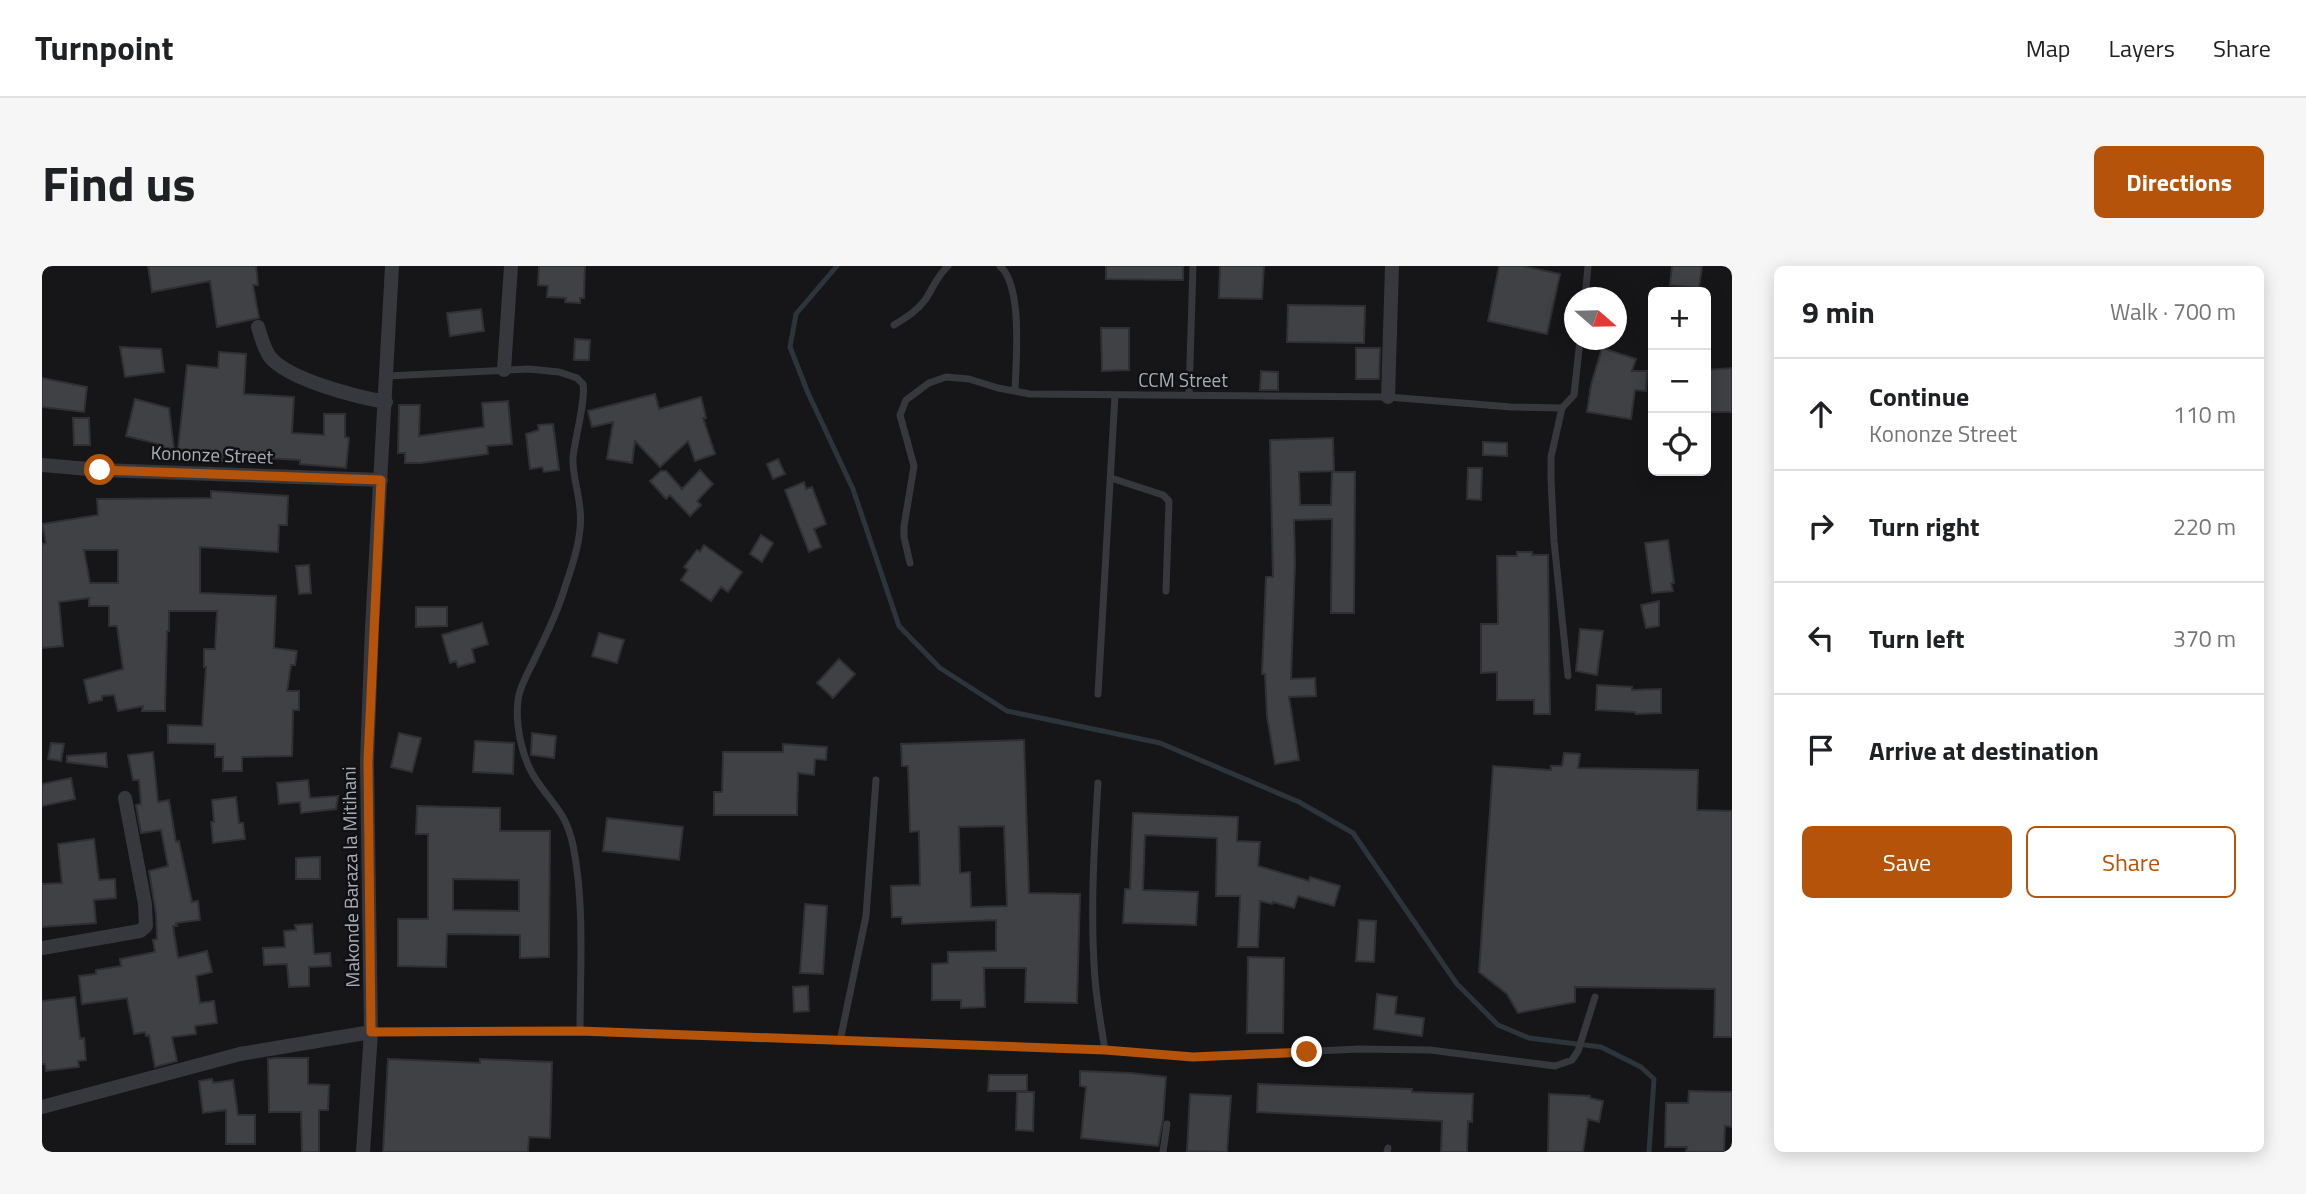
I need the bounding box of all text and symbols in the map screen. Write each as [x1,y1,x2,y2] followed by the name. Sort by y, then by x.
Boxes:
[35,23,174,73] text: Turnpoint
[2026,30,2071,66] text: Map
[2109,30,2175,66] text: Layers
[2213,30,2271,66] text: Share
[42,145,196,220] text: Find us
[2094,146,2264,218] button: Directions
[1564,287,1627,350] north arrow
[1648,287,1711,476] map controls
[1648,287,1711,350] button: +
[1802,289,1875,335] text: 9 min
[2110,294,2236,329] text: Walk · 700 m
[1648,350,1711,413] button: −
[1138,365,1228,394] street label: CCM Street
[1869,377,1969,416] text: Continue
[1802,395,1840,433] icon: ahead
[2173,397,2236,432] text: 110 m
[1648,413,1711,476] button: locate
[1869,416,2017,451] text: Kononze Street
[150,437,274,471] street label: Kononze Street
[84,454,115,485] route start
[1802,507,1840,545] icon: right
[1869,507,1980,546] text: Turn right
[2173,509,2236,544] text: 220 m
[1802,619,1840,657] icon: left
[1869,619,1964,658] text: Turn left
[2173,621,2236,656] text: 370 m
[1802,731,1840,769] icon: arrive
[1869,731,2099,770] text: Arrive at destination
[334,766,366,988] street label: Makonde Baraza la Mitihani
[1802,826,2012,898] button: Save
[2026,826,2236,898] button: Share
[1291,1036,1322,1067] route end

